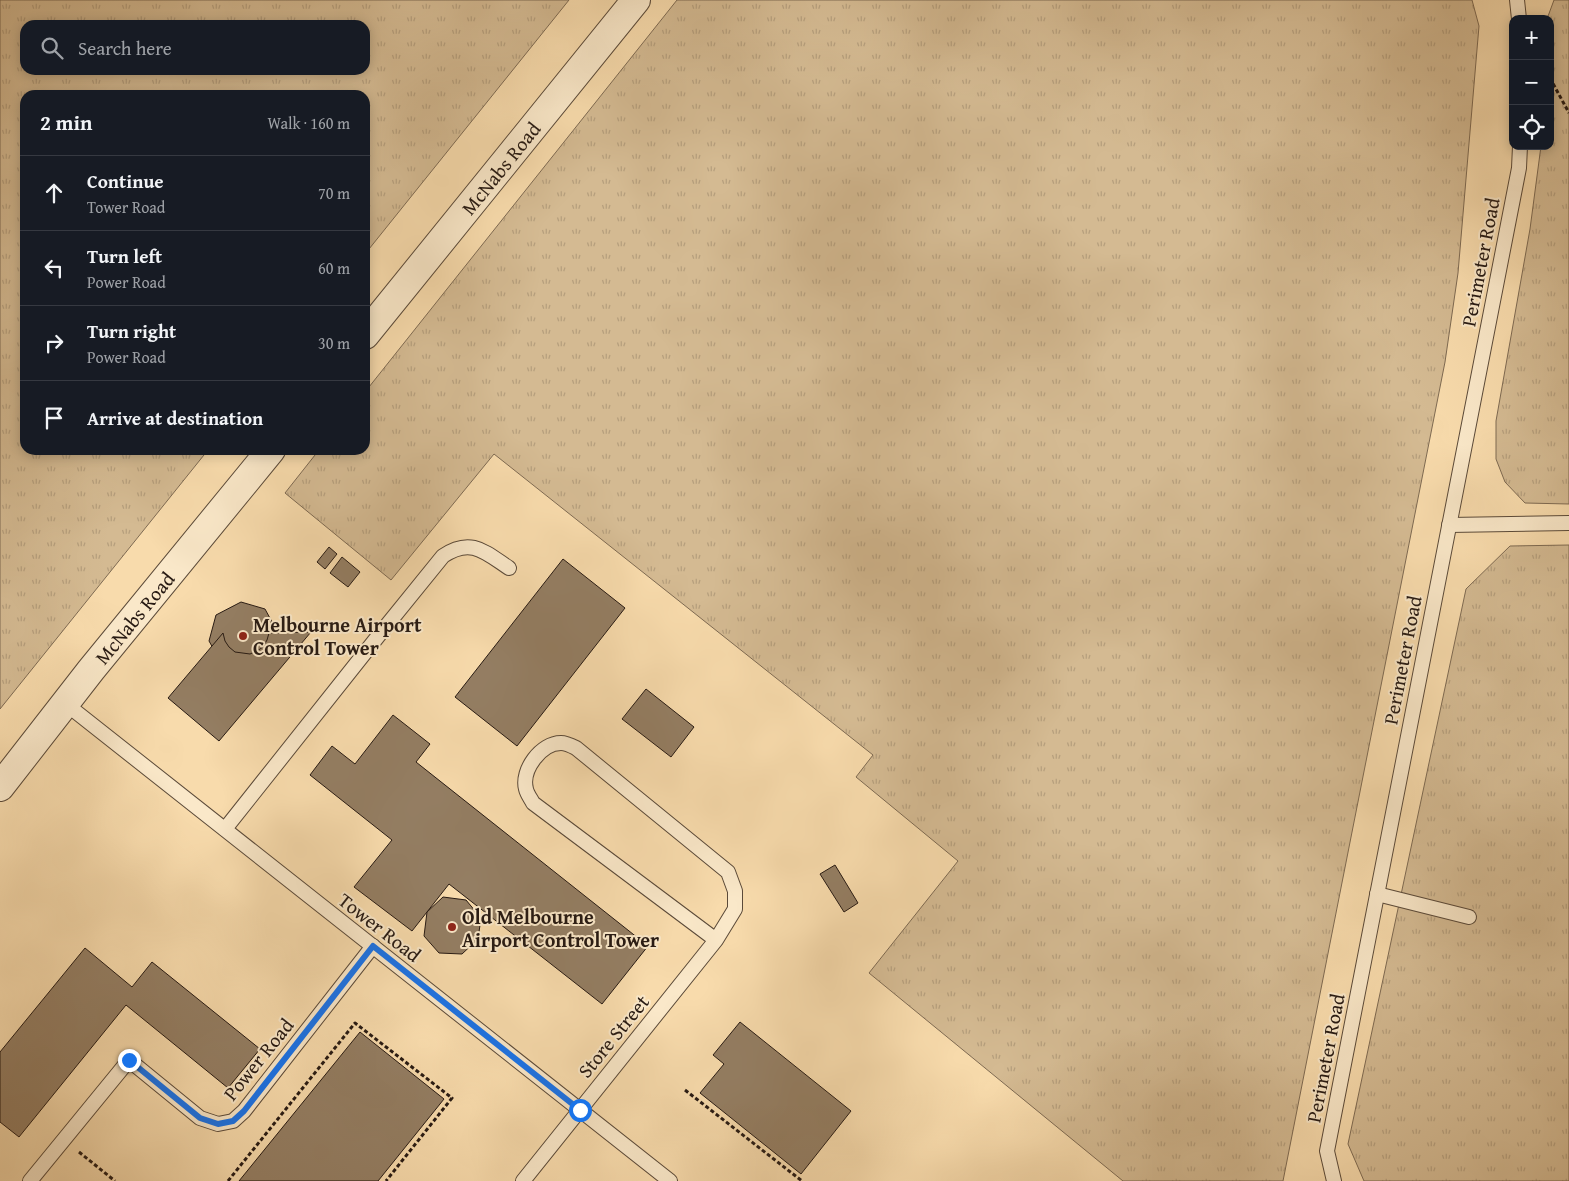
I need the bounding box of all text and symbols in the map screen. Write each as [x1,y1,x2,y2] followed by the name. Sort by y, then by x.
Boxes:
[1509,15,1554,150] map controls
[1509,15,1554,60] button: +
[20,20,370,75] search box
[38,34,66,62] icon: search
[78,34,172,62] text: Search here
[1509,60,1554,105] button: −
[1509,105,1554,150] button: locate
[40,107,92,138] text: 2 min
[267,111,350,135] text: Walk · 160 m
[454,115,547,221] street label: McNabs Road
[87,167,164,195] text: Continue
[40,179,68,207] icon: ahead
[318,181,350,205] text: 70 m
[87,195,165,219] text: Tower Road
[1453,195,1507,329] street label: Perimeter Road
[87,242,162,270] text: Turn left
[40,254,68,282] icon: left
[318,256,350,280] text: 60 m
[87,270,166,294] text: Power Road
[87,317,176,345] text: Turn right
[40,329,68,357] icon: right
[318,331,350,355] text: 30 m
[87,345,166,369] text: Power Road
[40,404,68,432] icon: arrive
[87,404,263,432] text: Arrive at destination
[87,565,181,670] street label: McNabs Road
[1375,593,1429,727] street label: Perimeter Road
[253,610,422,662] place label: Melbourne Airport Control Tower
[237,630,249,642] marker: Melbourne Airport Control Tower
[332,885,428,969] street label: Tower Road
[462,902,659,954] place label: Old Melbourne Airport Control Tower
[446,921,458,933] marker: Old Melbourne Airport Control Tower
[570,988,656,1084] street label: Store Street
[1298,991,1352,1125] street label: Perimeter Road
[216,1011,300,1106] street label: Power Road
[118,1049,141,1072] route end
[569,1099,592,1122] route start

